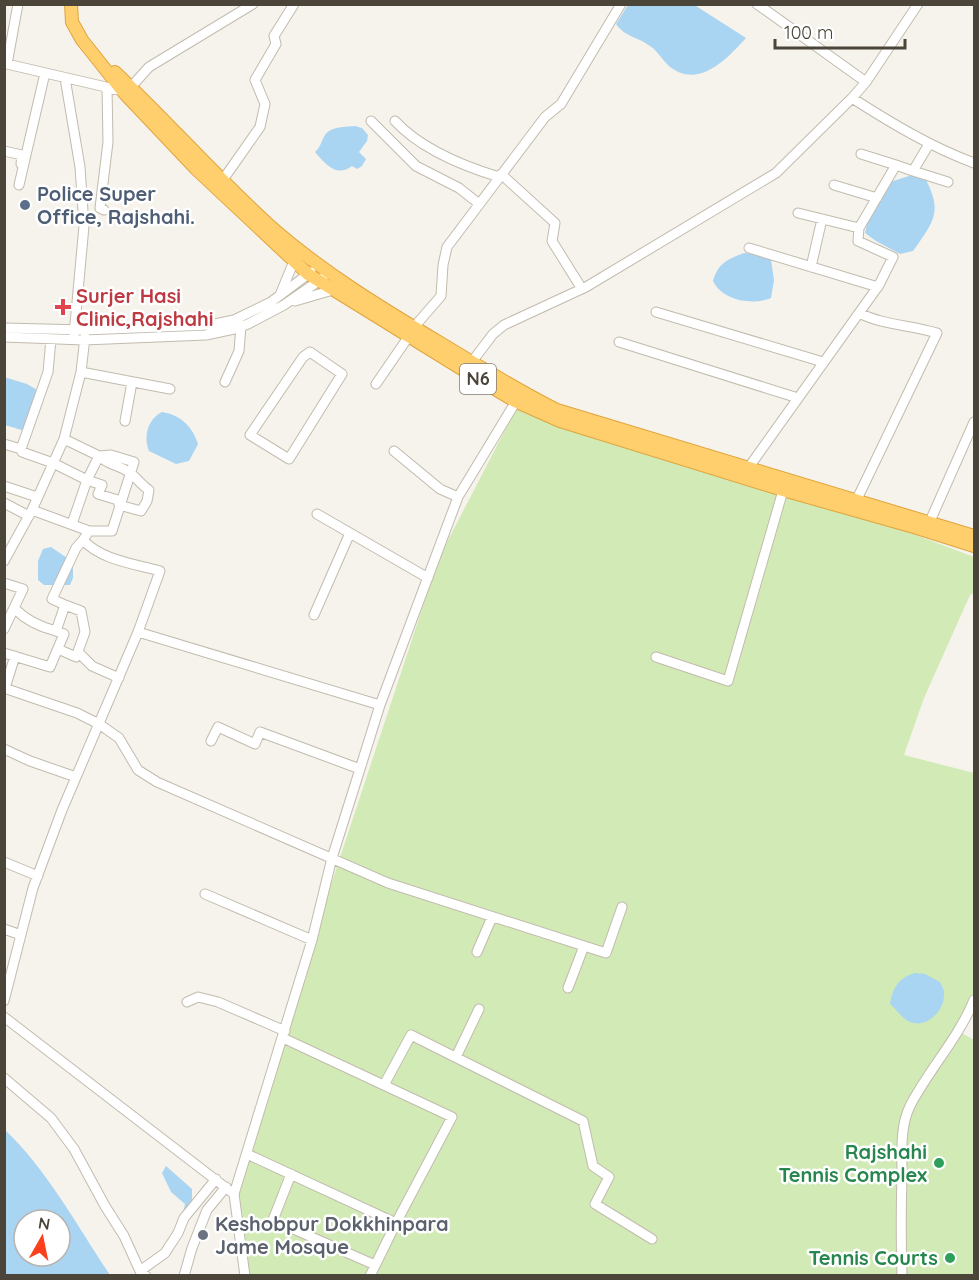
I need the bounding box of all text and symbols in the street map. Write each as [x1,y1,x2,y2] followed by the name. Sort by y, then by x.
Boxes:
[775,12,906,50] scale bar
[784,21,833,44] text: 100 m
[37,181,195,229] place label: Police Super Office, Rajshahi.
[18,198,32,212] marker: Police Super Office, Rajshahi.
[76,283,213,331] place label: Surjer Hasi Clinic,Rajshahi
[54,298,72,316] marker: Surjer Hasi Clinic,Rajshahi
[460,364,496,394] road number: N6
[779,1139,927,1187] place label: Rajshahi Tennis Complex
[932,1156,946,1170] marker: Rajshahi Tennis Complex
[12,1208,72,1268] north arrow
[215,1211,448,1259] place label: Keshobpur Dokkhinpara Jame Mosque
[37,1212,52,1234] text: N
[196,1228,210,1242] marker: Keshobpur Dokkhinpara Jame Mosque
[809,1245,938,1270] place label: Tennis Courts
[943,1251,957,1265] marker: Tennis Courts

